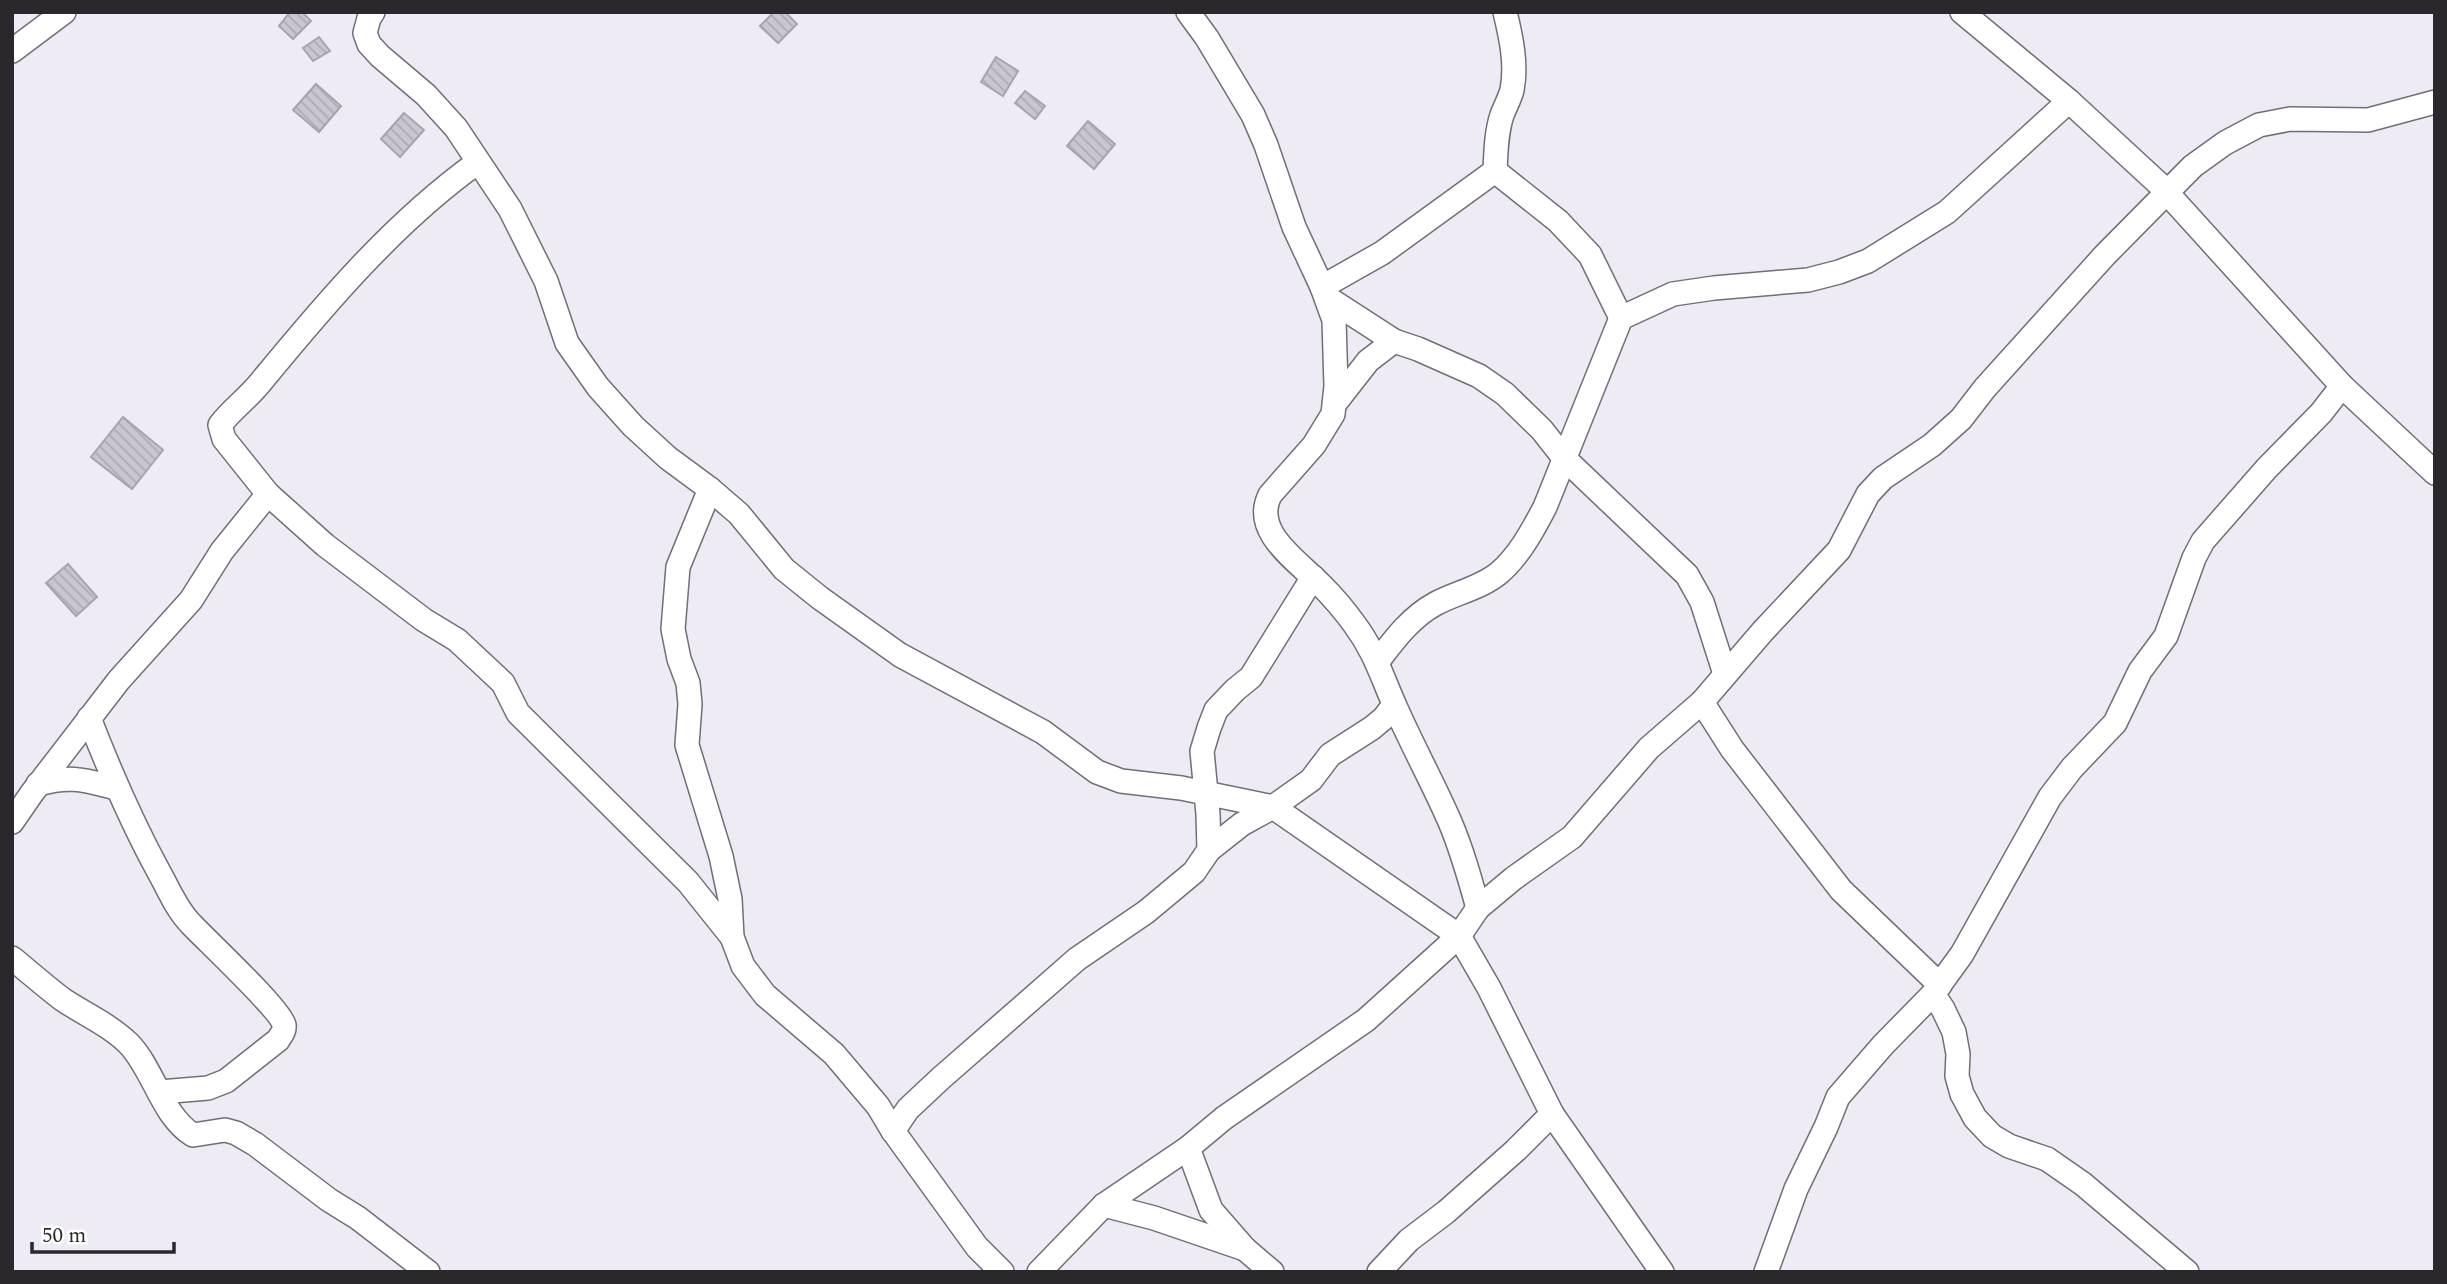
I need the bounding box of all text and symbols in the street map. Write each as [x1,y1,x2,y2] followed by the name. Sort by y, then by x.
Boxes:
[32,1210,173,1254] scale bar
[42,1220,86,1252] text: 50 m

